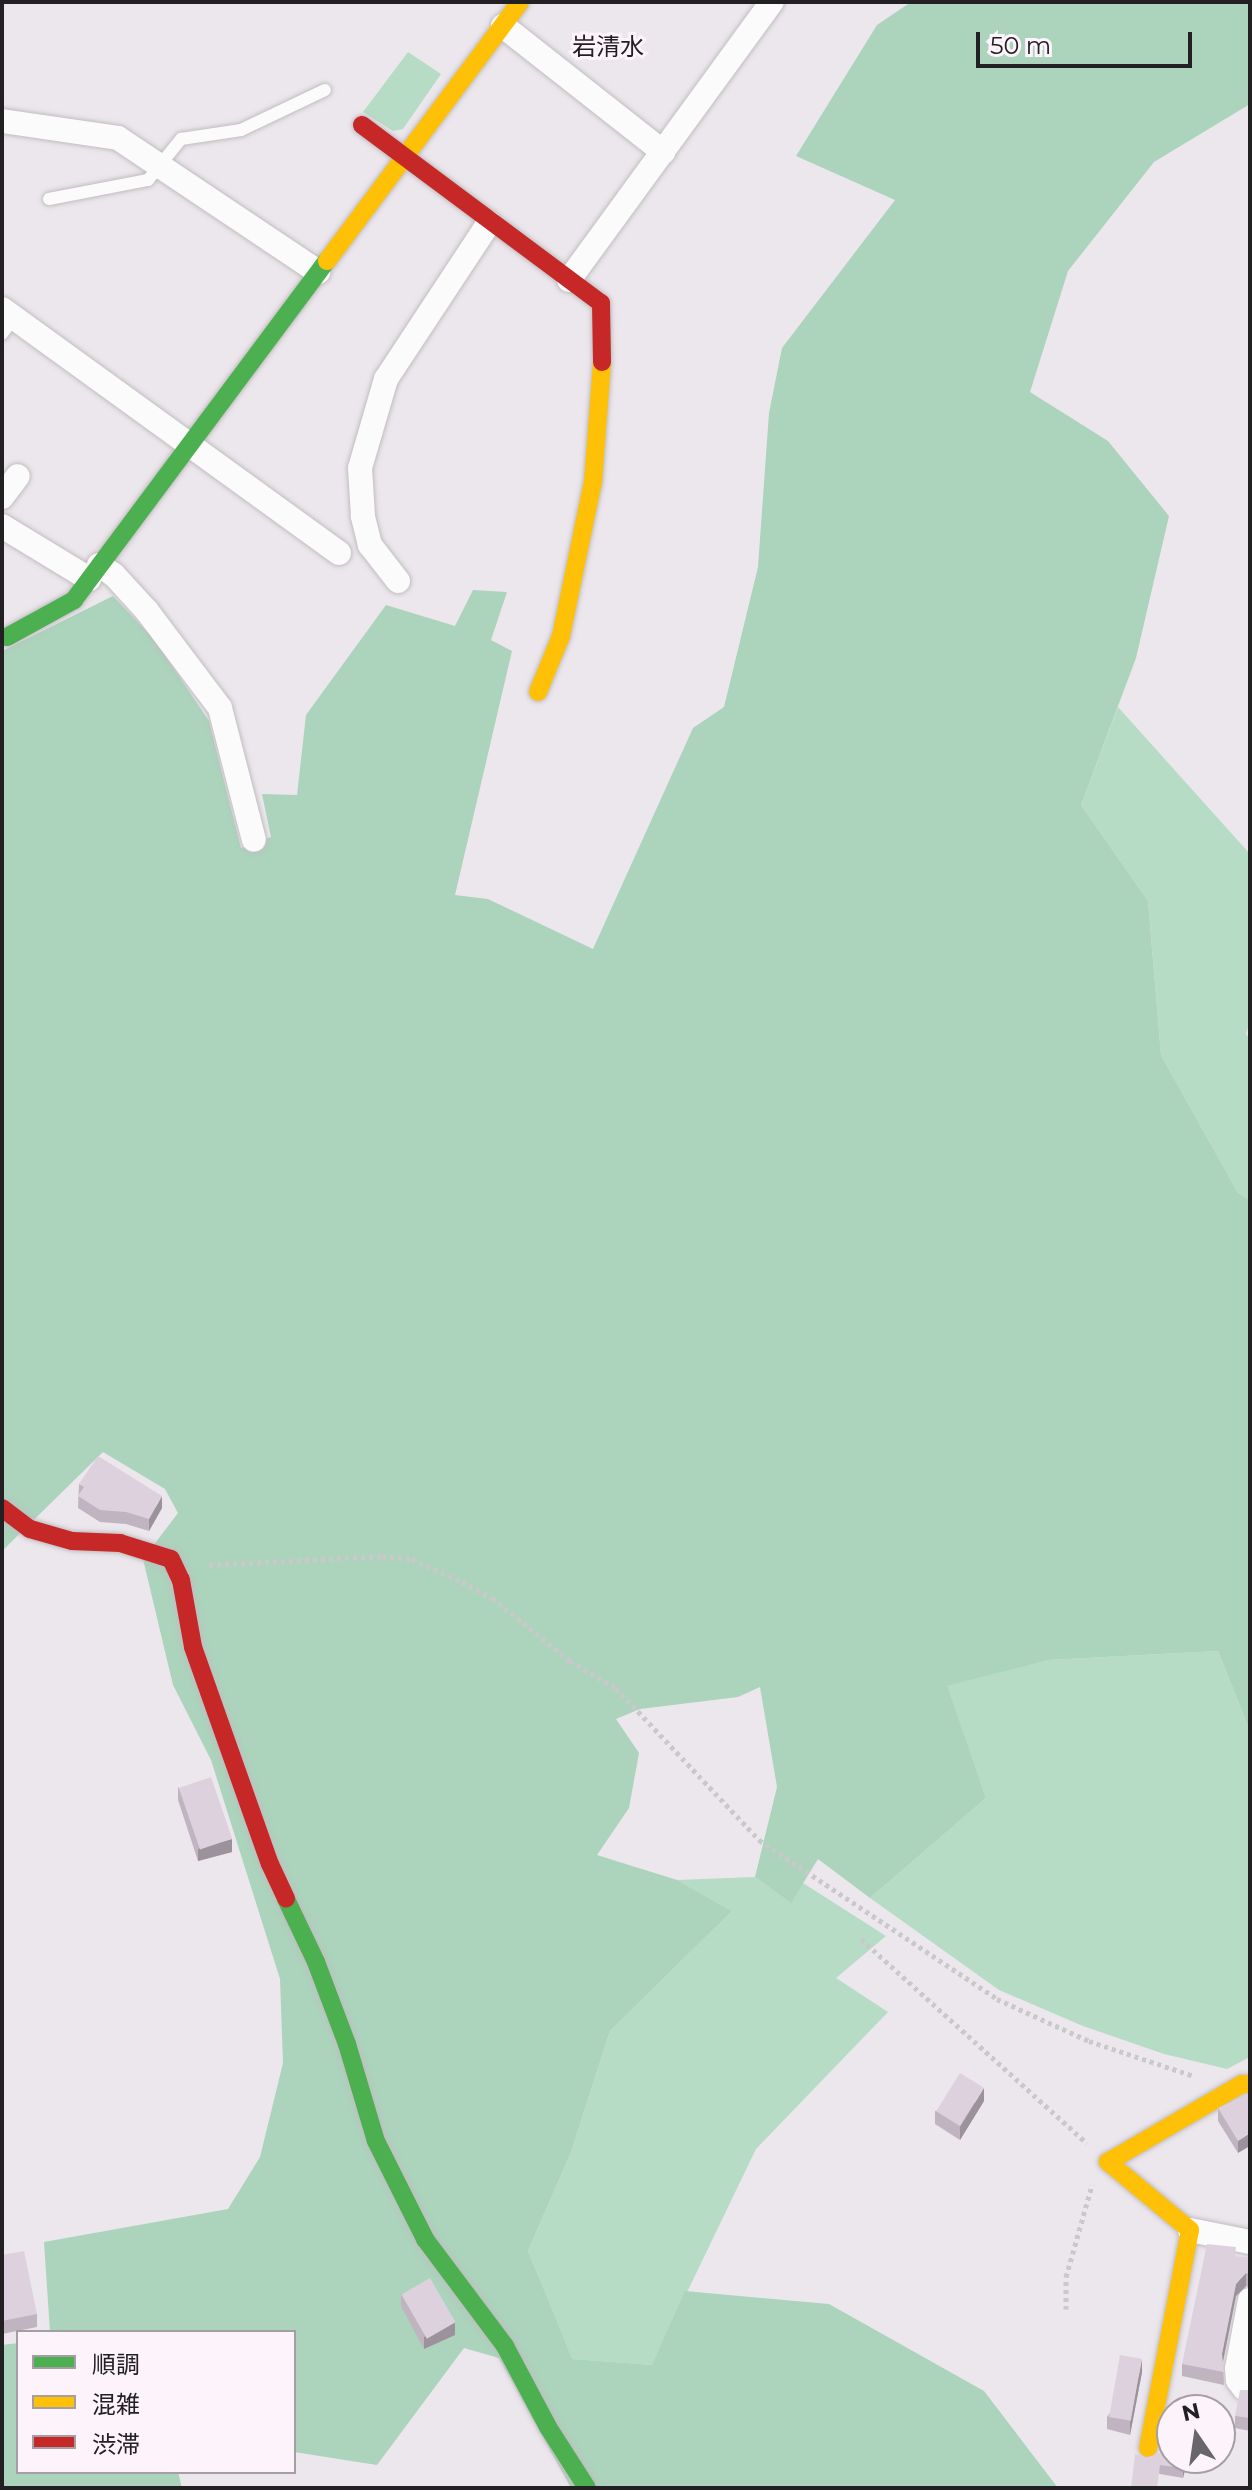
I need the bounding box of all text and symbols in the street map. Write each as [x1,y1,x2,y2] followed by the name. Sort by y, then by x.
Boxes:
[980,16,1196,66] scale bar
[990,31,1051,60] text: 50 m
[572,33,644,61] district label: 岩清水
[16,2330,296,2474] legend
[92,2350,140,2379] text: 順調
[92,2390,140,2419] text: 混雑
[1156,2394,1236,2474] north arrow
[1179,2397,1203,2427] text: N
[92,2430,140,2459] text: 渋滞

